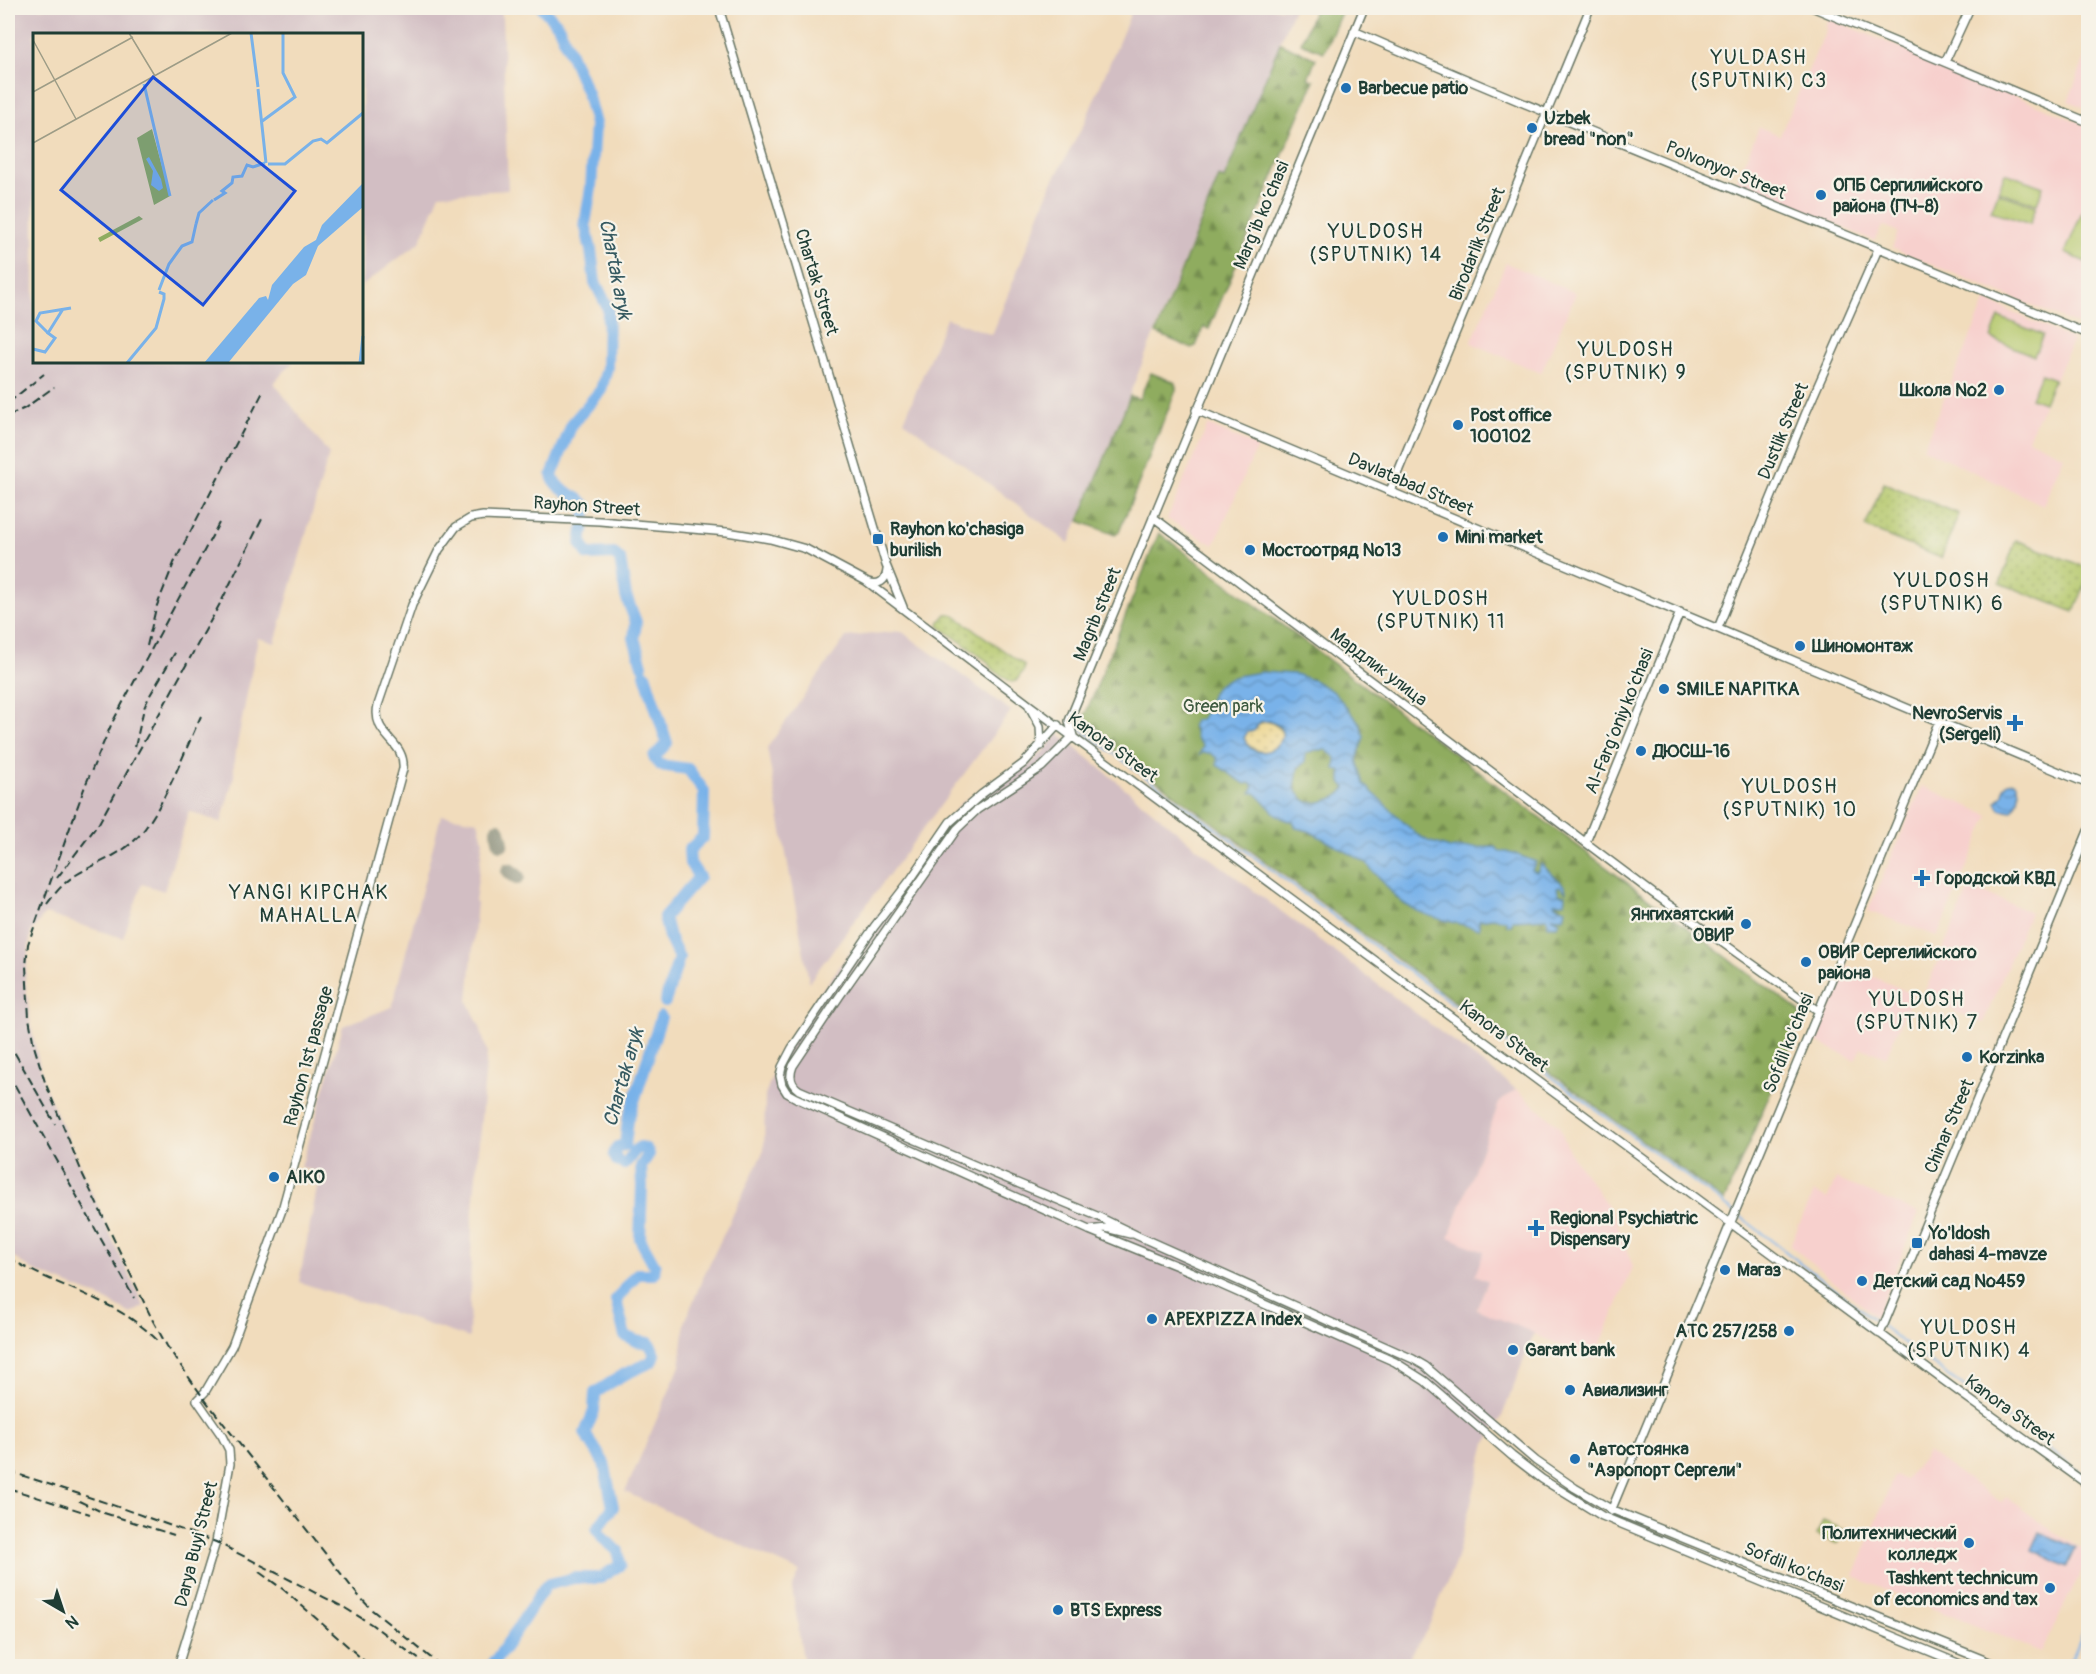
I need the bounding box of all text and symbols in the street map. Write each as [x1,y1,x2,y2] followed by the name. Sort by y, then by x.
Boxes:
[33,33,363,363] inset map
[1690,45,1828,93] district label: YULDASH (SPUTNIK) С3
[1358,77,1468,100] place label: Barbecue patio
[1339,81,1353,95] marker: Barbecue patio
[1544,107,1634,151] place label: Uzbek bread "non"
[1525,121,1539,135] marker: Uzbek bread "non"
[1662,136,1790,205] street label: Polvonyor Street
[1228,157,1295,273] street label: Marg‘ib ko‘chasi
[1833,174,1983,218] place label: ОПБ Сергилийского района (ПЧ-8)
[1444,183,1511,304] street label: Birodarlik Street
[1814,188,1828,202] marker: ОПБ Сергилийского района (ПЧ-8)
[594,217,638,323] water label: Chartak aryk
[1309,219,1443,267] district label: YULDOSH (SPUTNIK) 14
[789,226,844,339] street label: Chartak Street
[1565,337,1687,385] district label: YULDOSH (SPUTNIK) 9
[1753,379,1814,483] street label: Dustlik Street
[1899,379,1987,402] place label: Школа №2
[1992,383,2006,397] marker: Школа №2
[1470,404,1553,448] place label: Post office 100102
[1451,418,1465,432] marker: Post office 100102
[1345,448,1478,522] street label: Davlatabad Street
[533,491,642,522] street label: Rayhon Street
[890,518,1024,562] place label: Rayhon ko'chasiga burilish
[1455,526,1543,549] place label: Mini market
[1436,530,1450,544] marker: Mini market
[871,532,885,546] marker: Rayhon ko'chasiga burilish
[1262,539,1401,562] place label: Мостоотряд №13
[1243,543,1257,557] marker: Мостоотряд №13
[1068,563,1127,664] street label: Magrib street
[1880,568,2004,616] district label: YULDOSH (SPUTNIK) 6
[1376,586,1506,634] district label: YULDOSH (SPUTNIK) 11
[1325,623,1432,712] street label: Мардлик улица
[1811,635,1913,658] place label: Шиномонтаж
[1793,639,1807,653] marker: Шиномонтаж
[1580,645,1659,797] street label: Al-Farg‘oniy ko‘chasi
[1676,678,1800,701] place label: SMILE NAPITKA
[1657,682,1671,696] marker: SMILE NAPITKA
[1183,695,1264,718] park label: Green park
[1912,702,2003,746] place label: NevroServis (Sergeli)
[1063,707,1163,788] street label: Kanora Street
[2006,714,2024,732] marker: NevroServis (Sergeli)
[1652,740,1730,763] place label: ДЮСШ-16
[1634,744,1648,758] marker: ДЮСШ-16
[1722,774,1858,822] district label: YULDOSH (SPUTNIK) 10
[1936,867,2056,890] place label: Городской КВД
[1913,869,1931,887] marker: Городской КВД
[228,880,389,928] district label: YANGI KIPCHAK MAHALLA
[1631,903,1735,947] place label: Янгихаятский ОВИР
[1739,917,1753,931] marker: Янгихаятский ОВИР
[1818,941,1977,985] place label: ОВИР Сергелийского района
[1799,955,1813,969] marker: ОВИР Сергелийского района
[279,983,338,1129] street label: Rayhon 1st passage
[1855,987,1979,1035] district label: YULDOSH (SPUTNIK) 7
[1758,990,1819,1096] street label: Sofdil ko'chasi
[1454,995,1554,1078] street label: Kanora Street
[597,1023,650,1129] water label: Chartak aryk
[1979,1046,2045,1069] place label: Korzinka
[1960,1050,1974,1064] marker: Korzinka
[1919,1075,1980,1177] street label: Chinar Street
[286,1166,326,1189] place label: AIKO
[267,1170,281,1184] marker: AIKO
[1550,1207,1698,1251] place label: Regional Psychiatric Dispensary
[1527,1219,1545,1237] marker: Regional Psychiatric Dispensary
[1928,1222,2048,1266] place label: Yo'ldosh dahasi 4-mavze
[1910,1236,1924,1250] marker: Yo'ldosh dahasi 4-mavze
[1737,1259,1782,1282] place label: Магаз
[1718,1263,1732,1277] marker: Магаз
[1873,1270,2025,1293] place label: Детский сад №459
[1855,1274,1869,1288] marker: Детский сад №459
[1164,1308,1302,1331] place label: APEXPIZZA Index
[1145,1312,1159,1326] marker: APEXPIZZA Index
[1907,1315,2031,1363] district label: YULDOSH (SPUTNIK) 4
[1676,1320,1777,1343] place label: АТС 257/258
[1782,1324,1796,1338] marker: АТС 257/258
[1525,1339,1616,1362] place label: Garant bank
[1506,1343,1520,1357] marker: Garant bank
[1960,1370,2060,1451] street label: Kanora Street
[1582,1379,1669,1402] place label: Авиализинг
[1563,1383,1577,1397] marker: Авиализинг
[1587,1438,1742,1482] place label: Автостоянка "Аэропорт Сергели"
[1568,1452,1582,1466] marker: Автостоянка "Аэропорт Сергели"
[170,1478,223,1609] street label: Darya Buyi Street
[1822,1522,1957,1566] place label: Политехнический колледж
[1962,1536,1976,1550] marker: Политехнический колледж
[1741,1537,1847,1598] street label: Sofdil ko'chasi
[1873,1567,2038,1611] place label: Tashkent technicum of economics and tax
[33,1581,93,1641] north arrow
[2043,1581,2057,1595] marker: Tashkent technicum of economics and tax
[1070,1599,1163,1622] place label: BTS Express
[1051,1603,1065,1617] marker: BTS Express
[61,1611,82,1633] text: N

